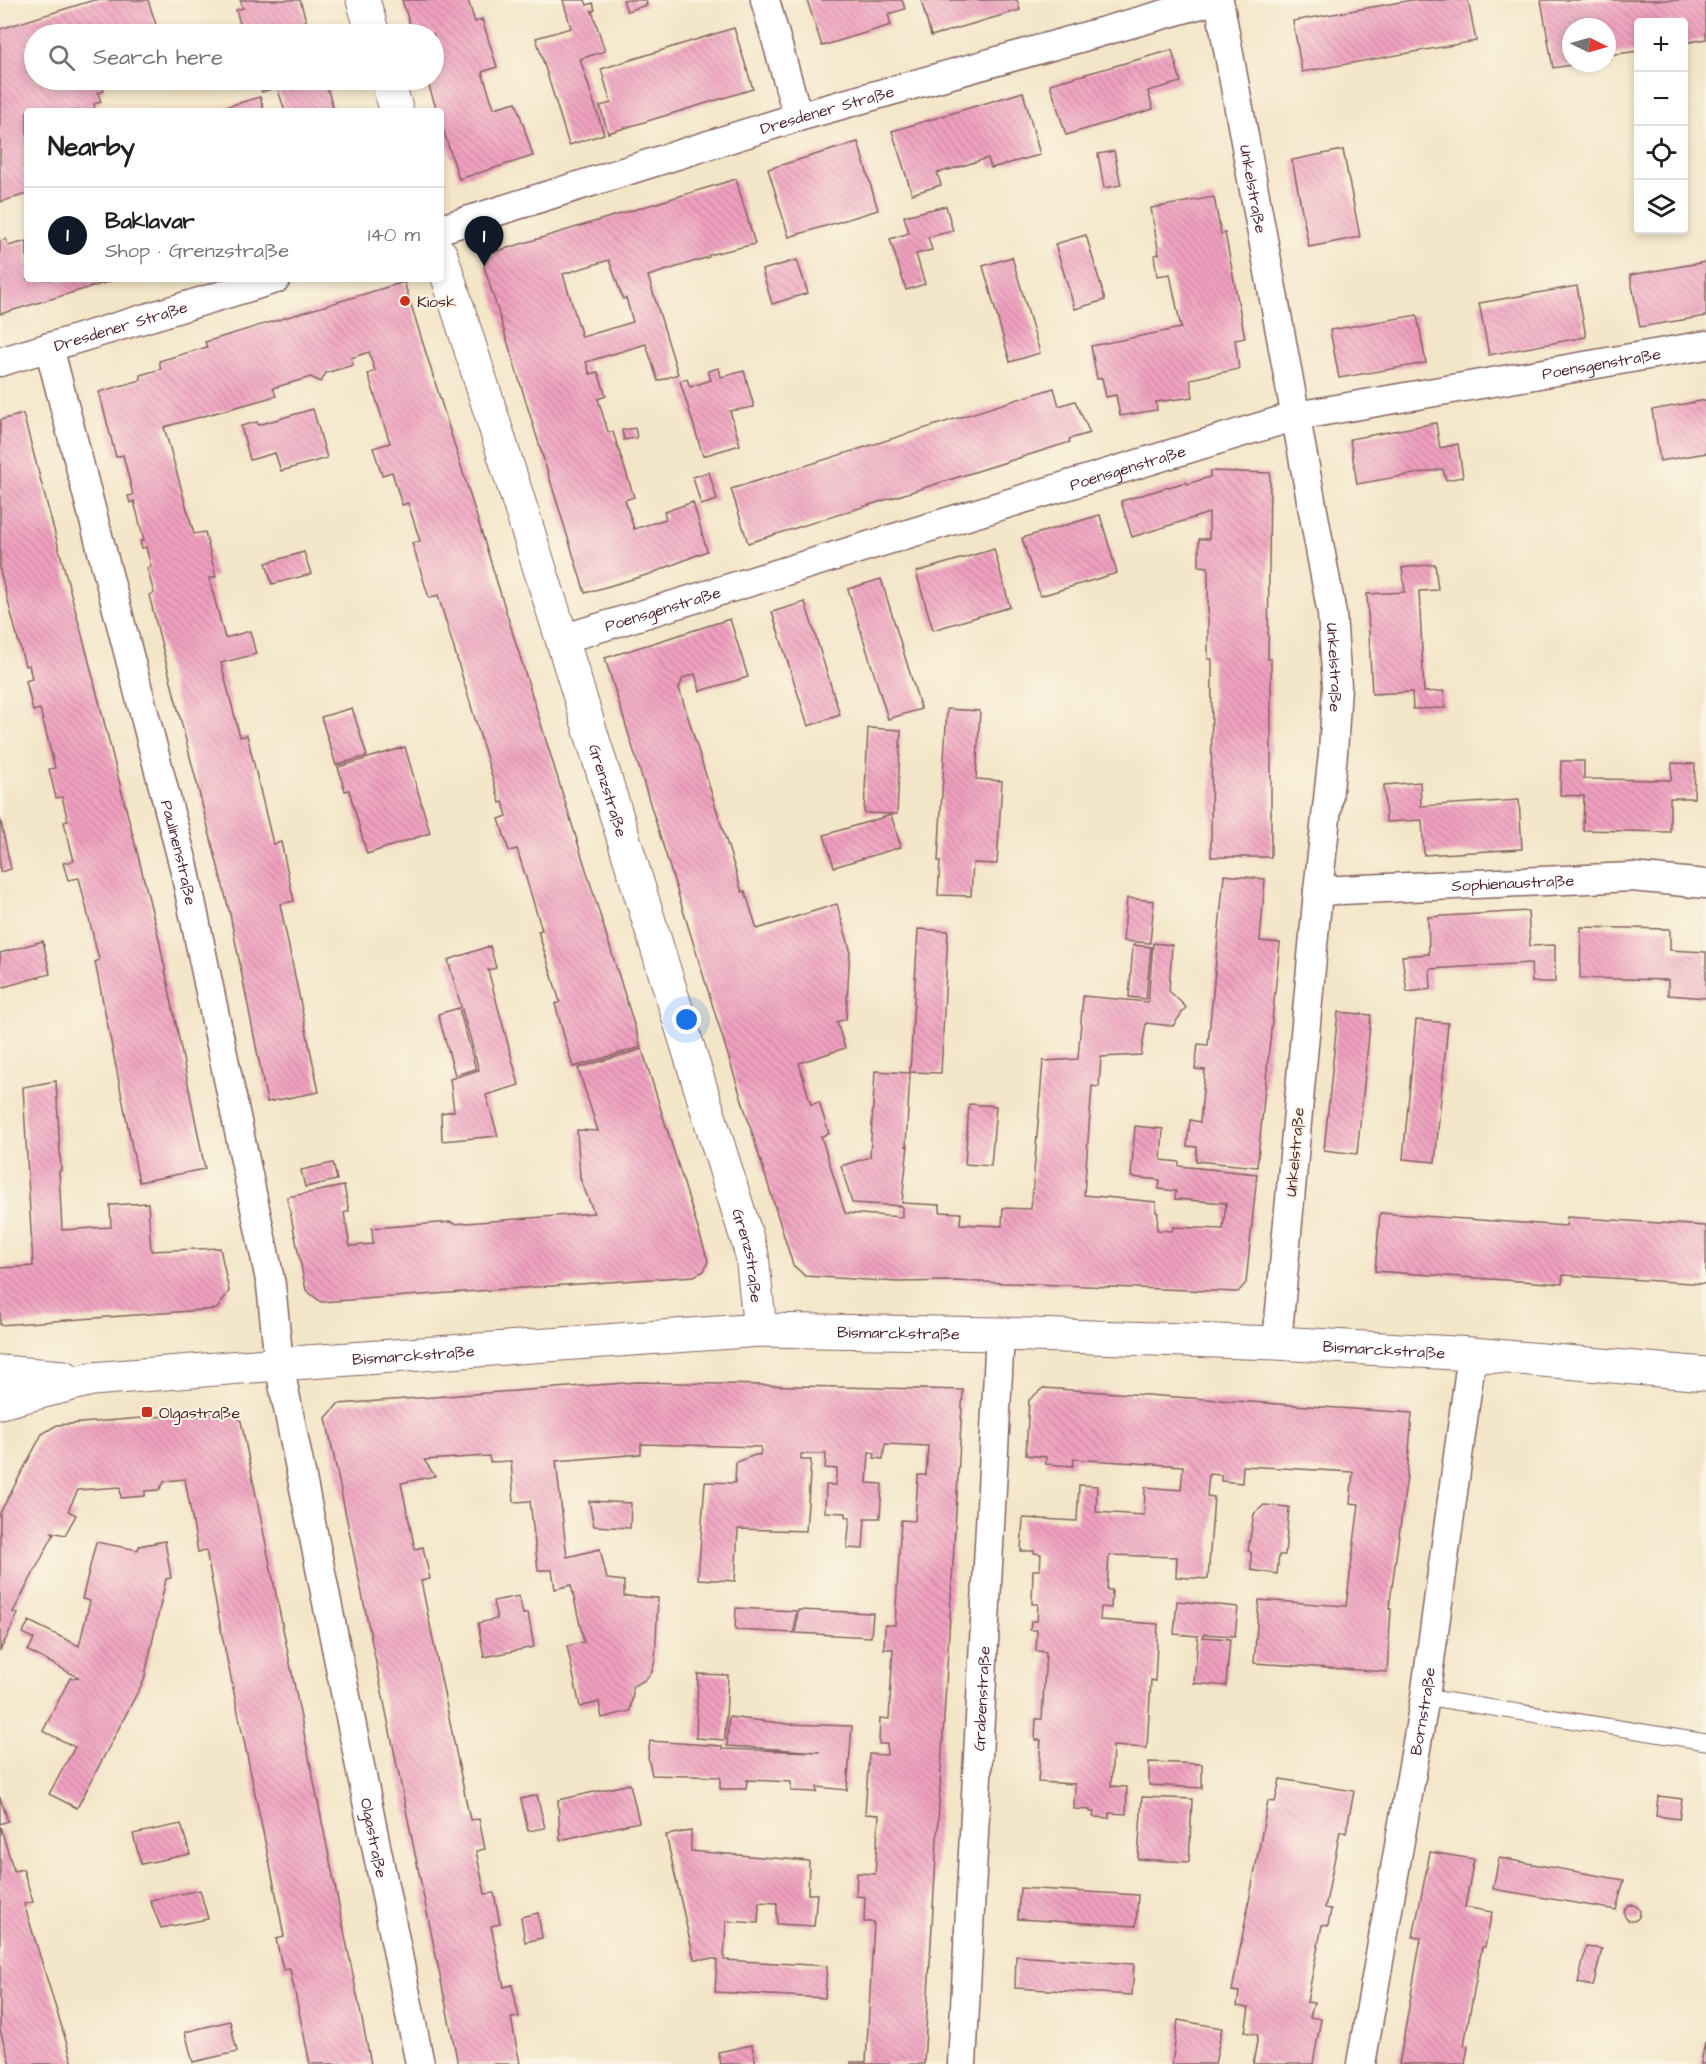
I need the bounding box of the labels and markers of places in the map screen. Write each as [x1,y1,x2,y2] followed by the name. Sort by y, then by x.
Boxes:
[464,216,504,266] pin: 1
[417,291,456,313] place label: Kiosk
[398,294,412,308] marker: Kiosk
[159,1402,240,1425] place label: Olgastraße
[140,1405,154,1419] marker: Olgastraße

